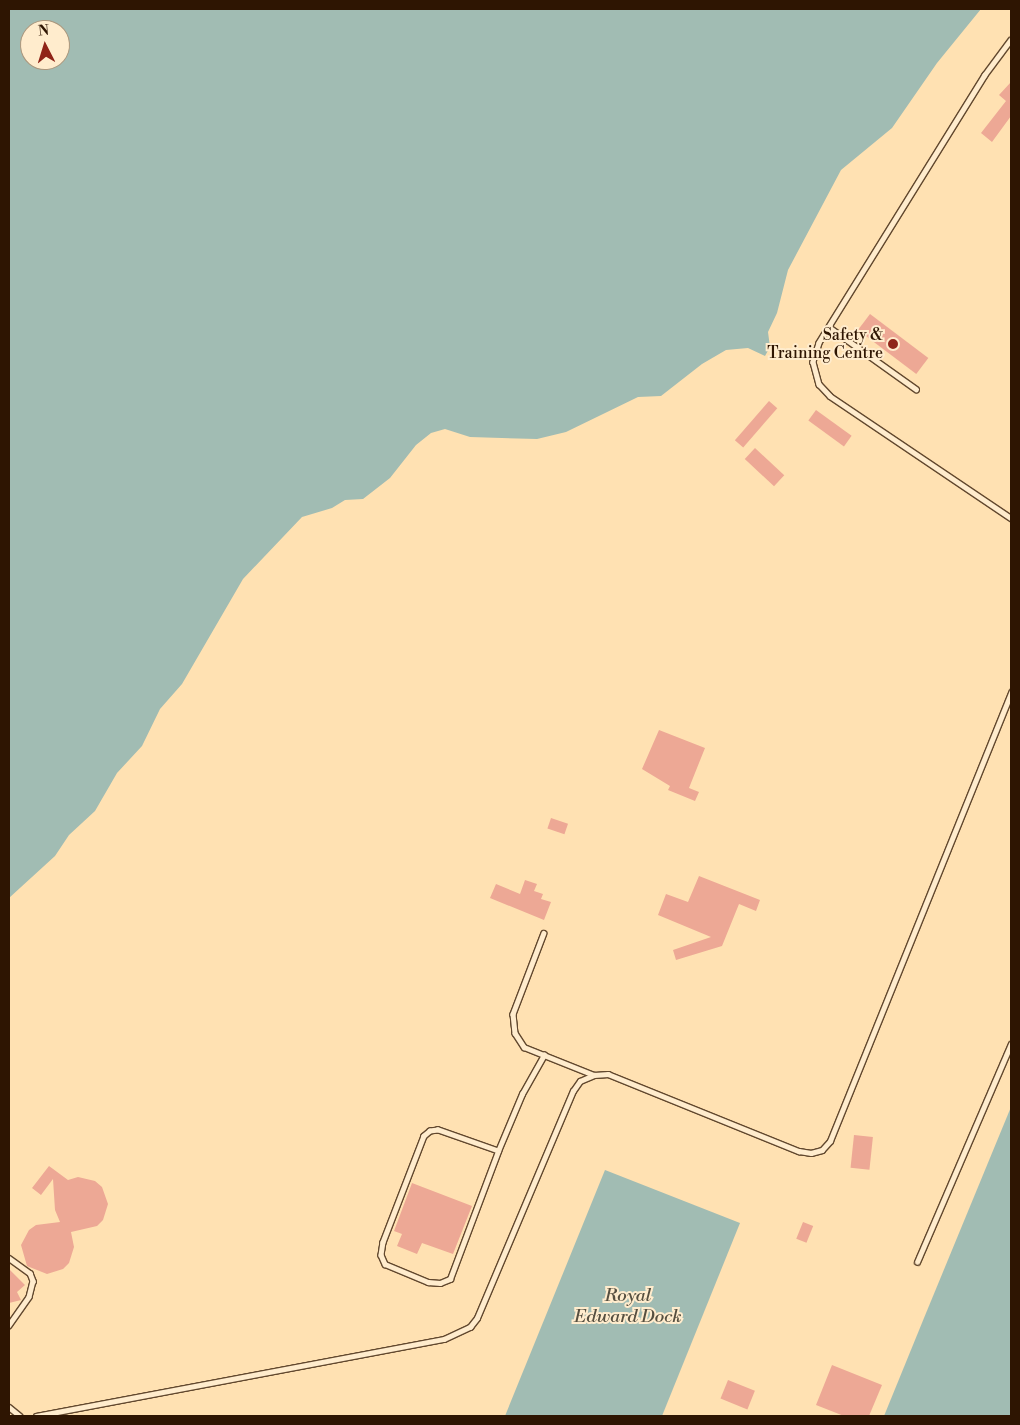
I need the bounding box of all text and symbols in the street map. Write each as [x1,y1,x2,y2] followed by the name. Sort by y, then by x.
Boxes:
[20,20,70,70] north arrow
[37,22,50,41] text: N
[767,325,883,363] place label: Safety & Training Centre
[887,338,899,350] marker: Safety & Training Centre
[574,1286,682,1328] water label: Royal Edward Dock

